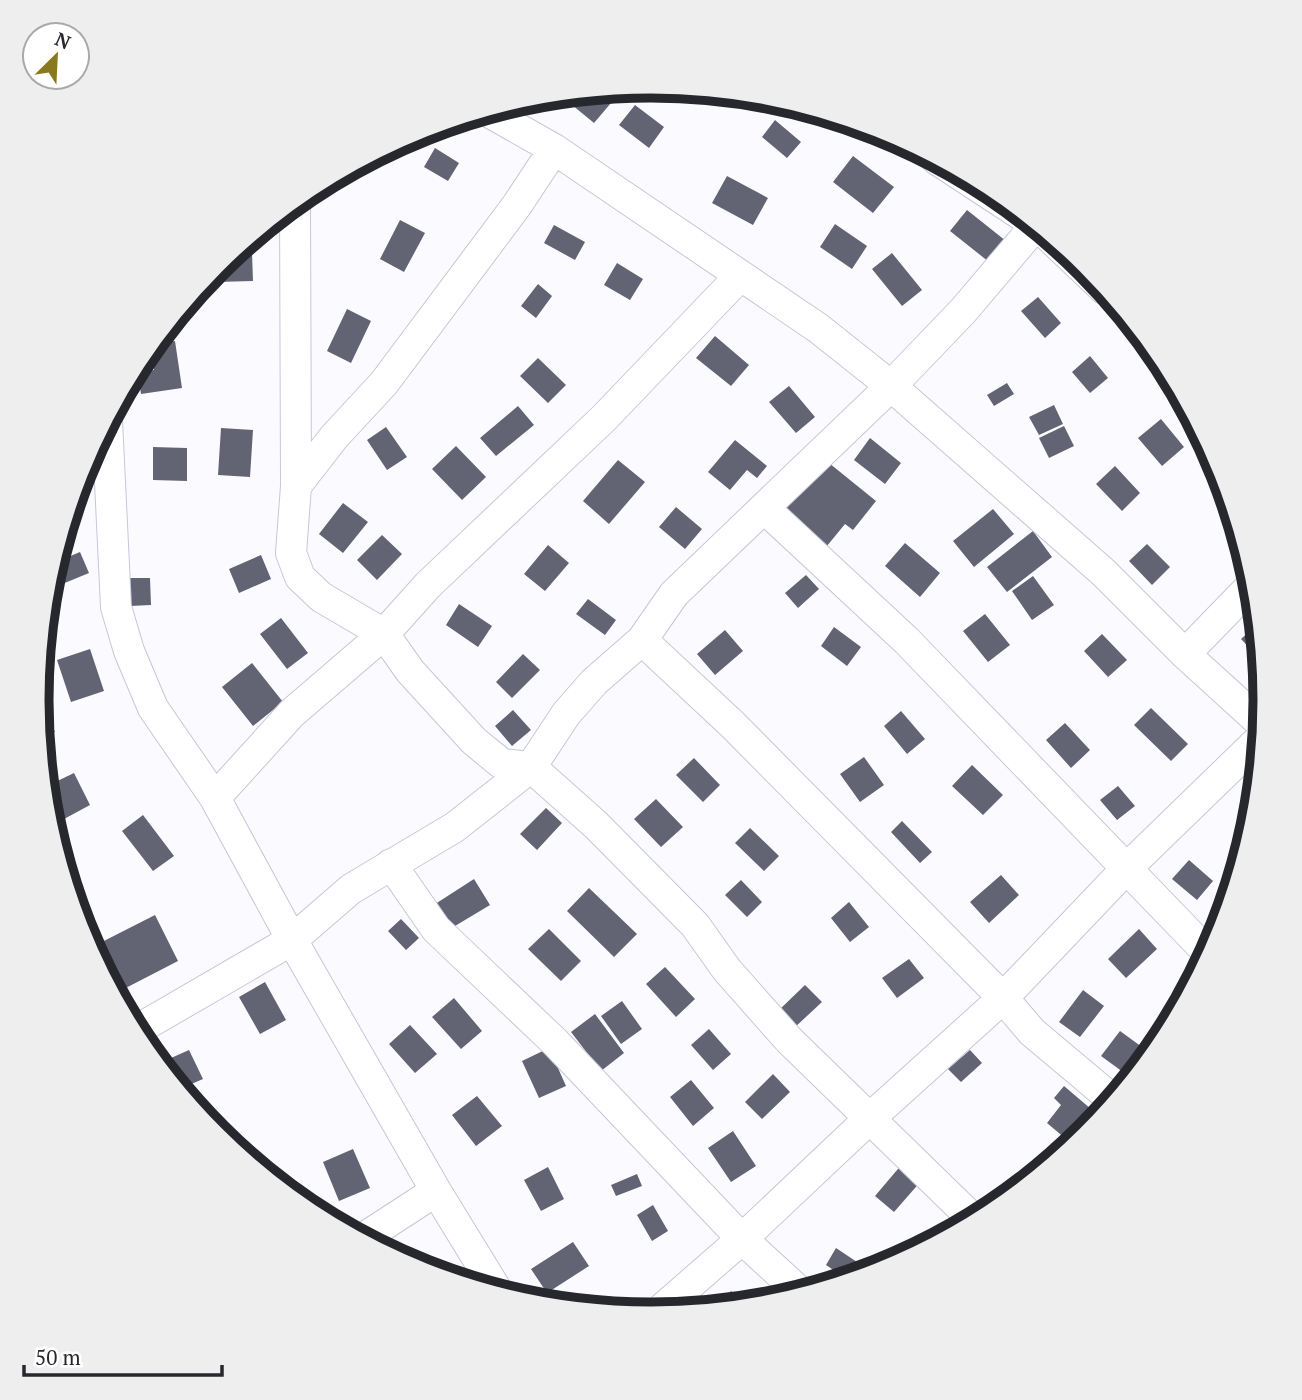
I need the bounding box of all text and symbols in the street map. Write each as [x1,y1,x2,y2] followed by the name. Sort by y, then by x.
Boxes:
[21,21,91,91] north arrow
[51,26,75,55] text: N
[24,1334,222,1378] scale bar
[35,1343,81,1371] text: 50 m

